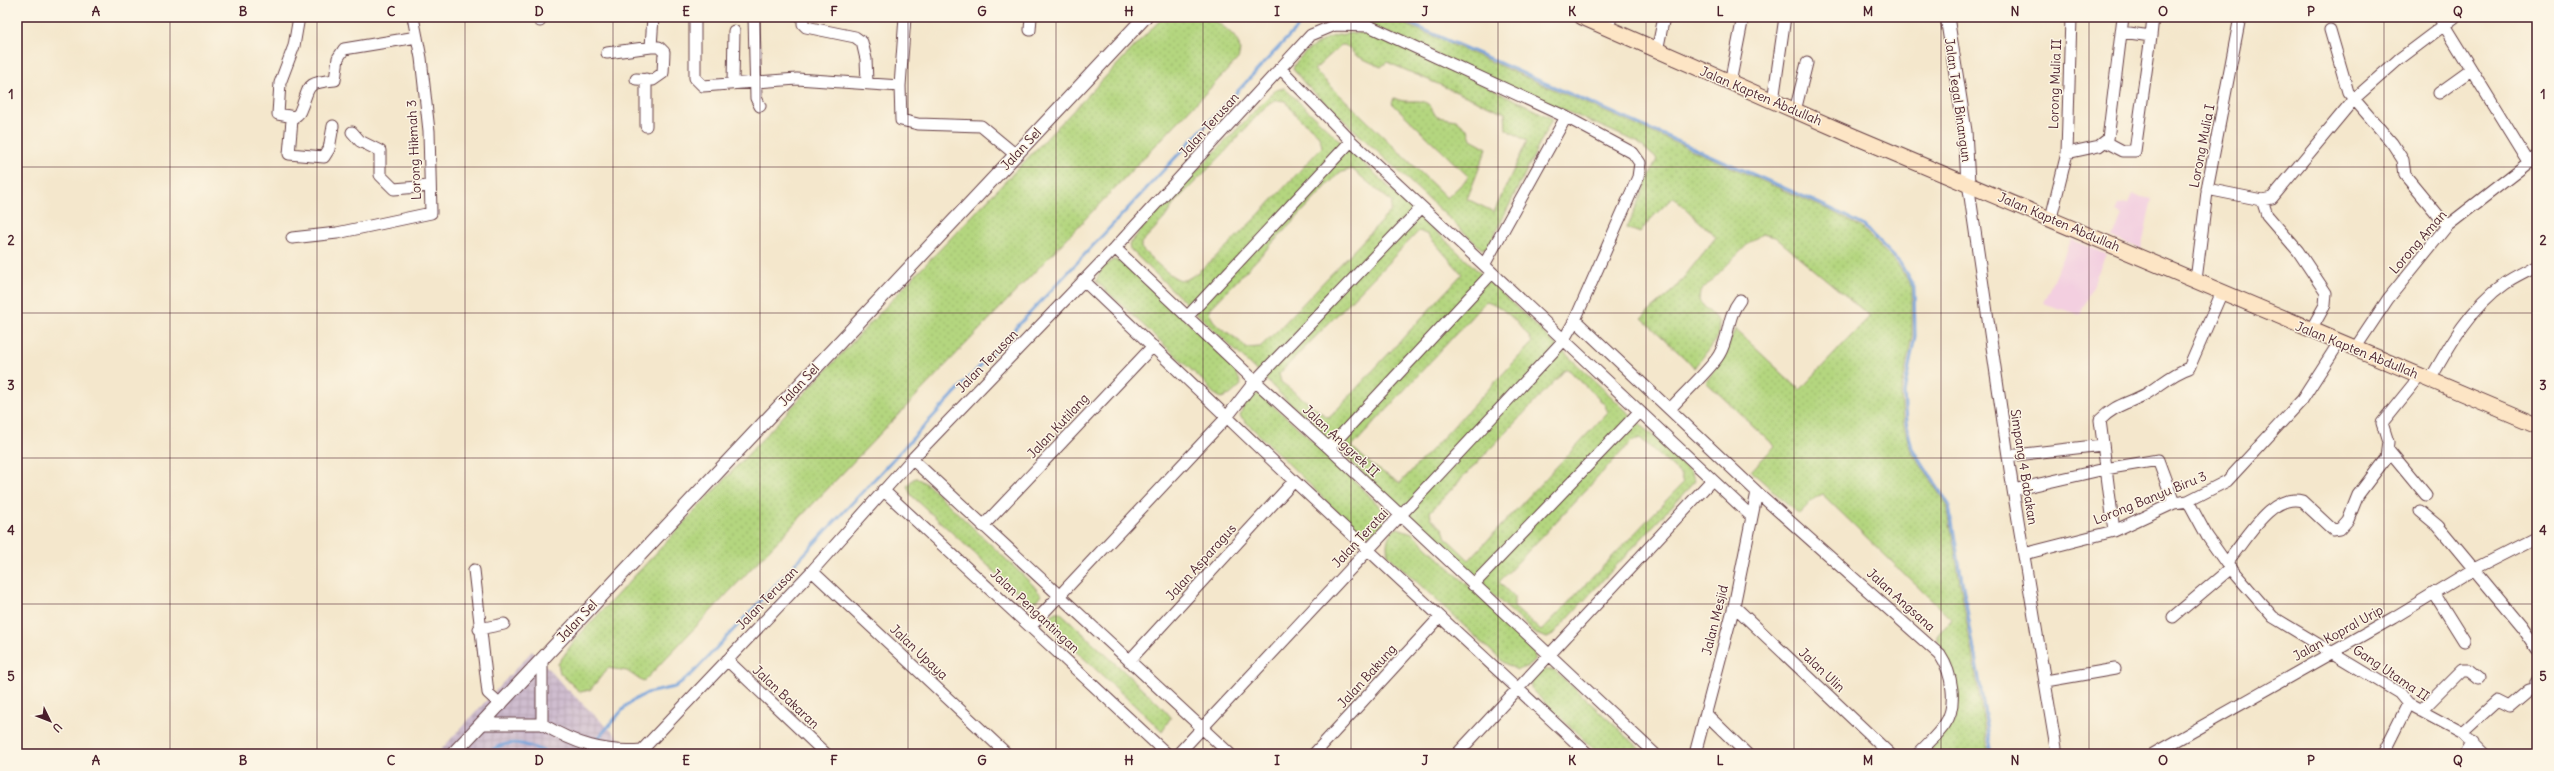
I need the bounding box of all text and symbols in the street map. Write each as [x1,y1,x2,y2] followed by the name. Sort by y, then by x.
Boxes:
[92,3,101,20] text: A
[239,3,248,20] text: B
[387,3,396,20] text: C
[534,3,544,20] text: D
[682,3,690,20] text: E
[830,3,838,20] text: F
[977,3,987,20] text: G
[1124,3,1134,20] text: H
[1274,3,1280,20] text: I
[1422,3,1429,20] text: J
[1568,3,1577,20] text: K
[1716,3,1724,20] text: L
[1863,3,1873,20] text: M
[2011,3,2019,20] text: N
[2158,3,2168,20] text: O
[2307,3,2315,20] text: P
[2453,3,2463,20] text: Q
[1941,37,1975,163] street label: Jalan Tegal Binangun
[2045,38,2065,129] street label: Lorong Mulia II
[1697,63,1825,130] street label: Jalan Kapten Abdullah
[8,86,14,103] text: 1
[2540,86,2546,103] text: 1
[1175,89,1243,161] street label: Jalan Terusan
[403,99,425,201] street label: Lorong Hikmah 3
[2186,103,2218,189] street label: Lorong Mulia I
[997,124,1045,174] street label: Jalan Sel
[1995,189,2123,256] street label: Jalan Kapten Abdullah
[2386,206,2451,277] street label: Lorong Aman
[7,232,15,249] text: 2
[2539,232,2547,249] text: 2
[2293,318,2421,383] street label: Jalan Kapten Abdullah
[953,325,1022,396] street label: Jalan Terusan
[775,360,823,410] street label: Jalan Sel
[7,377,15,394] text: 3
[2539,377,2547,394] text: 3
[1024,390,1092,462] street label: Jalan Kutilang
[1299,401,1383,481] street label: Jalan Anggrek II
[2006,408,2042,527] street label: Simpang 4 Babakan
[2091,467,2209,529] street label: Lorong Banyu Biru 3
[1328,505,1392,571] street label: Jalan Teratai
[1162,520,1240,604] street label: Jalan Asparagus
[7,522,15,539] text: 4
[2539,522,2547,539] text: 4
[733,562,802,633] street label: Jalan Terusan
[987,565,1084,657] street label: Jalan Pengantingan
[1863,565,1939,635] street label: Jalan Angsana
[1698,583,1732,657] street label: Jalan Mesjid
[553,596,601,646] street label: Jalan Sel
[2290,601,2386,665] street label: Jalan Kopral Urip
[886,621,952,683] street label: Jalan Upaya
[1334,641,1400,711] street label: Jalan Bakung
[2350,641,2433,705] street label: Gang Utama II
[1795,644,1849,696] street label: Jalan Ulin
[749,662,823,733] street label: Jalan Bakaran
[7,668,15,685] text: 5
[2539,668,2547,685] text: 5
[30,701,70,741] north arrow
[50,720,65,735] text: U
[92,752,101,769] text: A
[239,752,248,769] text: B
[387,752,396,769] text: C
[534,752,544,769] text: D
[682,752,690,769] text: E
[830,752,838,769] text: F
[977,752,987,769] text: G
[1124,752,1134,769] text: H
[1274,752,1280,769] text: I
[1422,752,1429,769] text: J
[1568,752,1577,769] text: K
[1716,752,1724,769] text: L
[1863,752,1873,769] text: M
[2011,752,2019,769] text: N
[2158,752,2168,769] text: O
[2307,752,2315,769] text: P
[2453,752,2463,769] text: Q

